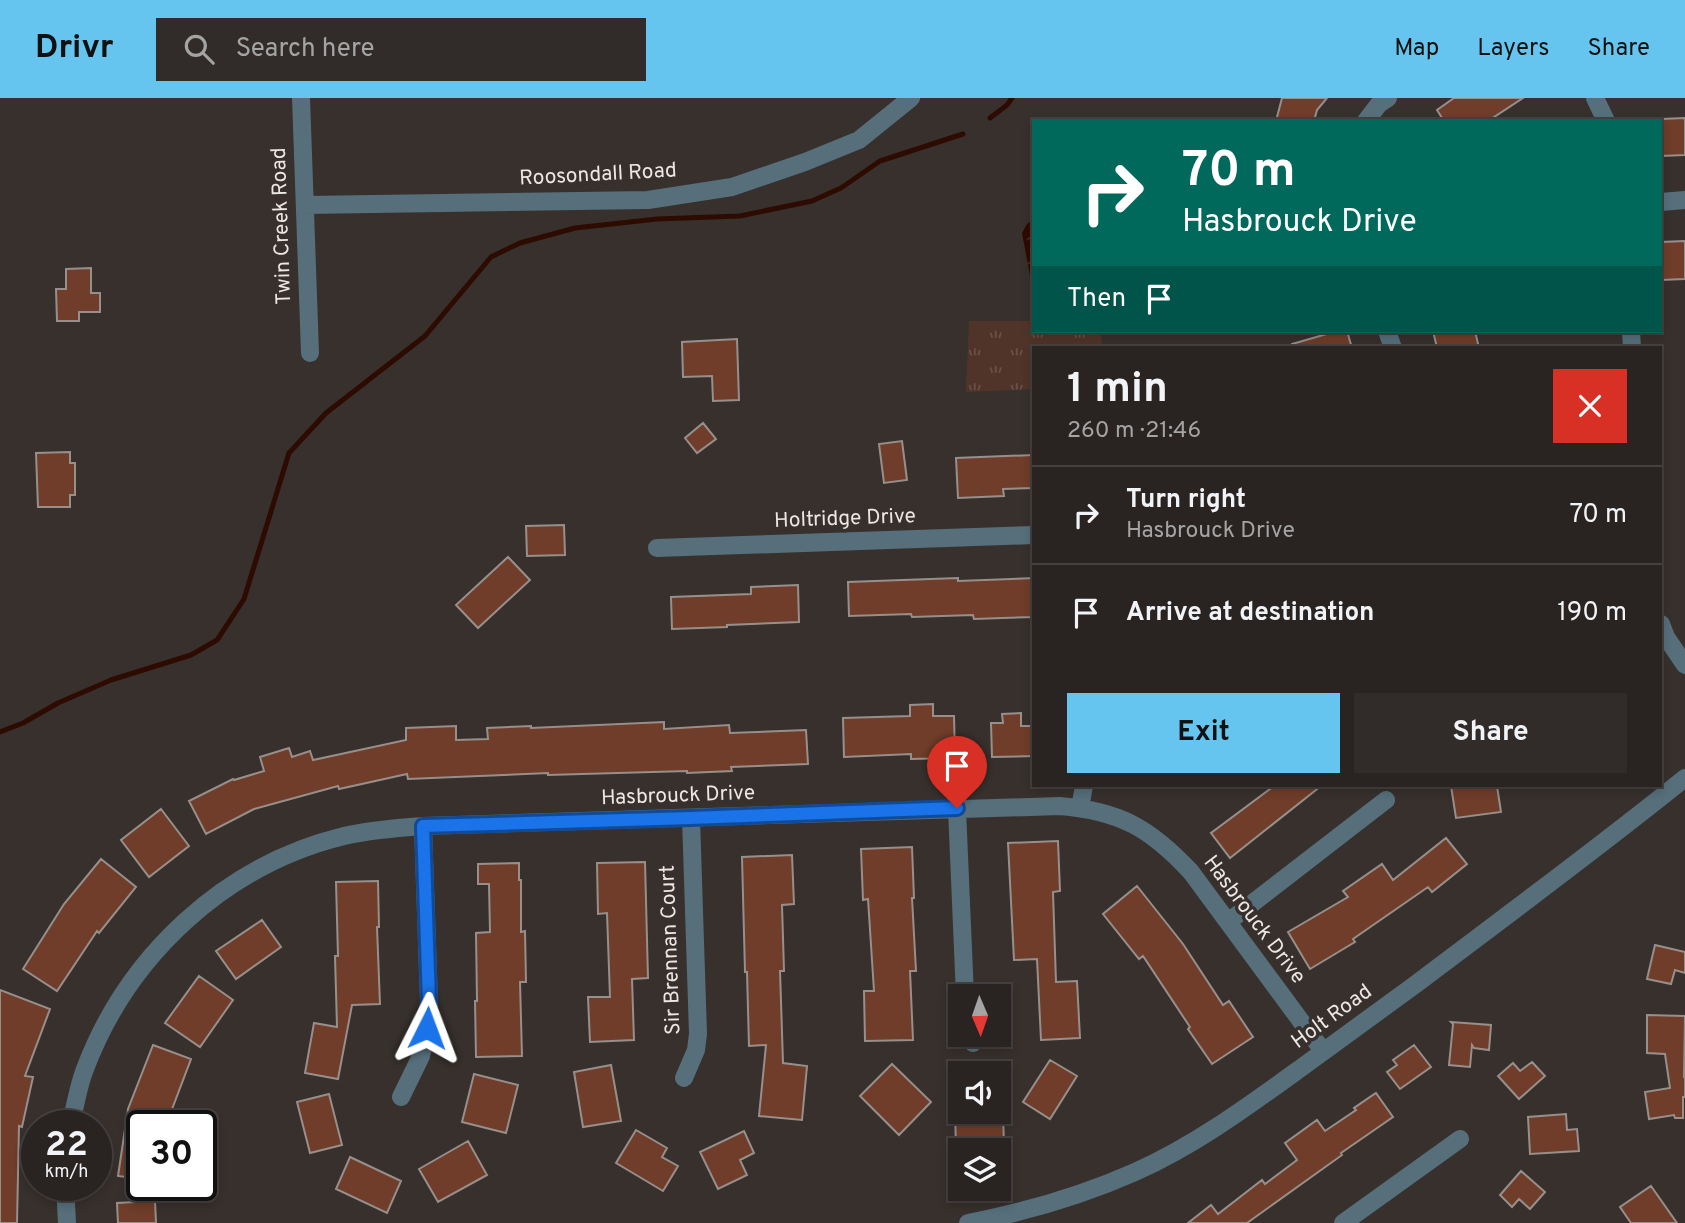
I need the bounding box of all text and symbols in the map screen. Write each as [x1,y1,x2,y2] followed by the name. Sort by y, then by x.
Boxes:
[156,18,646,81] search box
[35,28,114,70] text: Drivr
[180,30,218,68] icon: search
[236,33,375,66] text: Search here
[1394,34,1439,64] text: Map
[1477,34,1549,64] text: Layers
[1587,34,1650,64] text: Share
[1182,142,1296,204] text: 70 m
[266,147,298,305] street label: Twin Creek Road
[1067,147,1158,238] icon: right
[519,157,677,193] street label: Roosondall Road
[1182,203,1417,243] text: Hasbrouck Drive
[1140,280,1178,318] icon: arrive
[1067,283,1126,316] text: Then
[1067,364,1168,417] text: 1 min
[1553,369,1627,443] button: close
[1067,417,1201,446] text: 260 m · 21:46
[1126,484,1246,517] text: Turn right
[1067,496,1105,534] icon: right
[1569,499,1627,532] text: 70 m
[774,503,916,535] street label: Holtridge Drive
[1126,517,1295,546] text: Hasbrouck Drive
[1067,594,1105,632] icon: arrive
[1126,597,1374,630] text: Arrive at destination
[1557,597,1627,630] text: 190 m
[1067,693,1340,773] button: Exit
[1354,693,1627,773] button: Share
[927,736,987,808] pin
[938,747,976,785] icon: arrive
[601,780,755,812] street label: Hasbrouck Drive
[1197,850,1311,990] street label: Hasbrouck Drive
[655,865,687,1035] street label: Sir Brennan Court
[1286,979,1378,1055] street label: Holt Road
[948,984,1012,1046] north arrow
[948,984,1011,1201] map controls
[390,991,464,1065] position arrow
[948,1061,1011,1124] button: sound
[126,1110,217,1201] speed limit sign: 30
[45,1124,88,1168] text: 22
[948,1138,1011,1201] button: layers
[45,1161,88,1184] text: km/h

